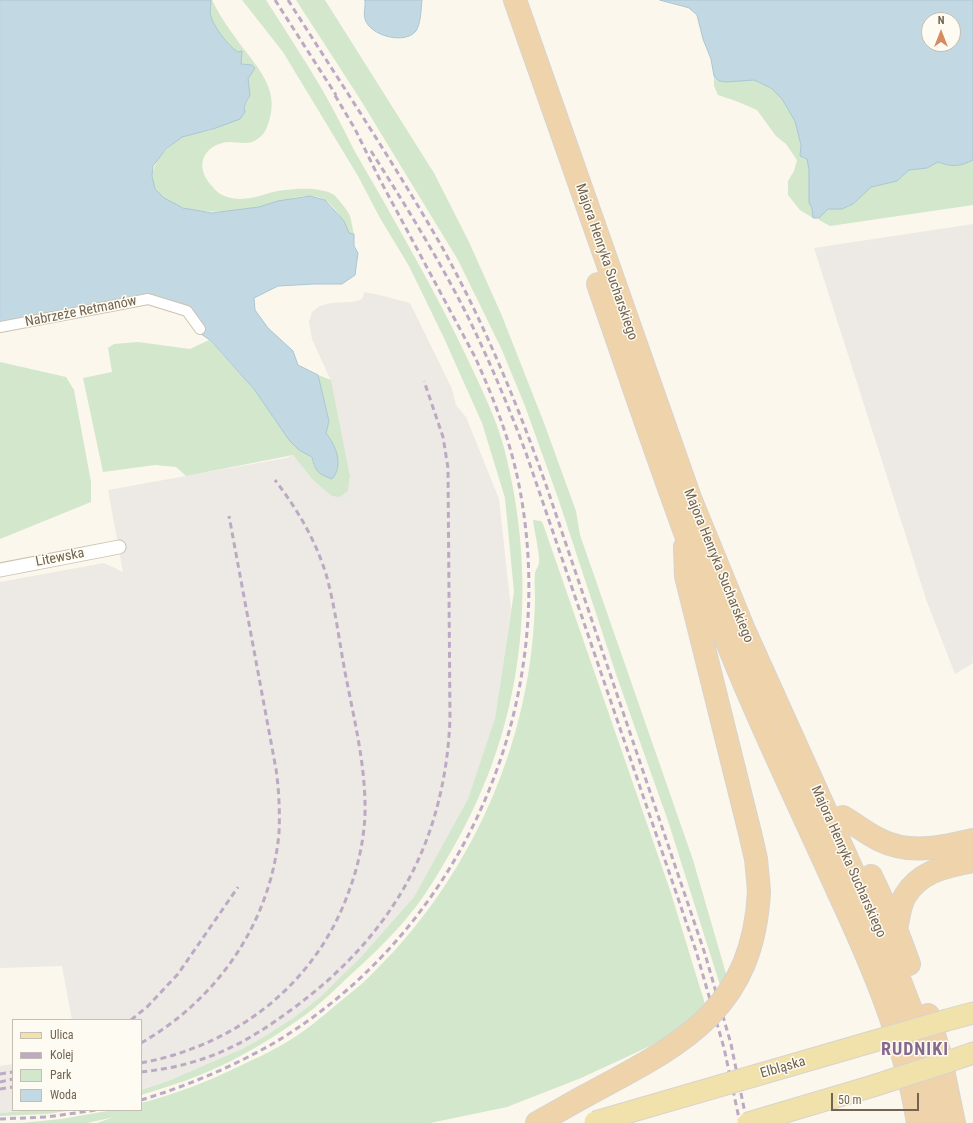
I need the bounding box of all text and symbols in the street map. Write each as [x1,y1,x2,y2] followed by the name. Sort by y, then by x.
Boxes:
[921,12,961,52] north arrow
[938,14,944,27] text: N
[571,182,641,342] street label: Majora Henryka Sucharskiego
[24,293,138,331] street label: Nabrzeże Retmanów
[679,487,757,645] street label: Majora Henryka Sucharskiego
[34,545,86,571] street label: Litewska
[807,783,889,941] street label: Majora Henryka Sucharskiego
[12,1019,142,1111] legend
[50,1028,74,1042] text: Ulica
[881,1039,949,1061] district label: RUDNIKI
[50,1048,73,1062] text: Kolej
[758,1054,808,1082] street label: Elbląska
[50,1068,71,1082] text: Park
[833,1085,921,1111] scale bar
[50,1088,77,1102] text: Woda
[838,1093,862,1107] text: 50 m

